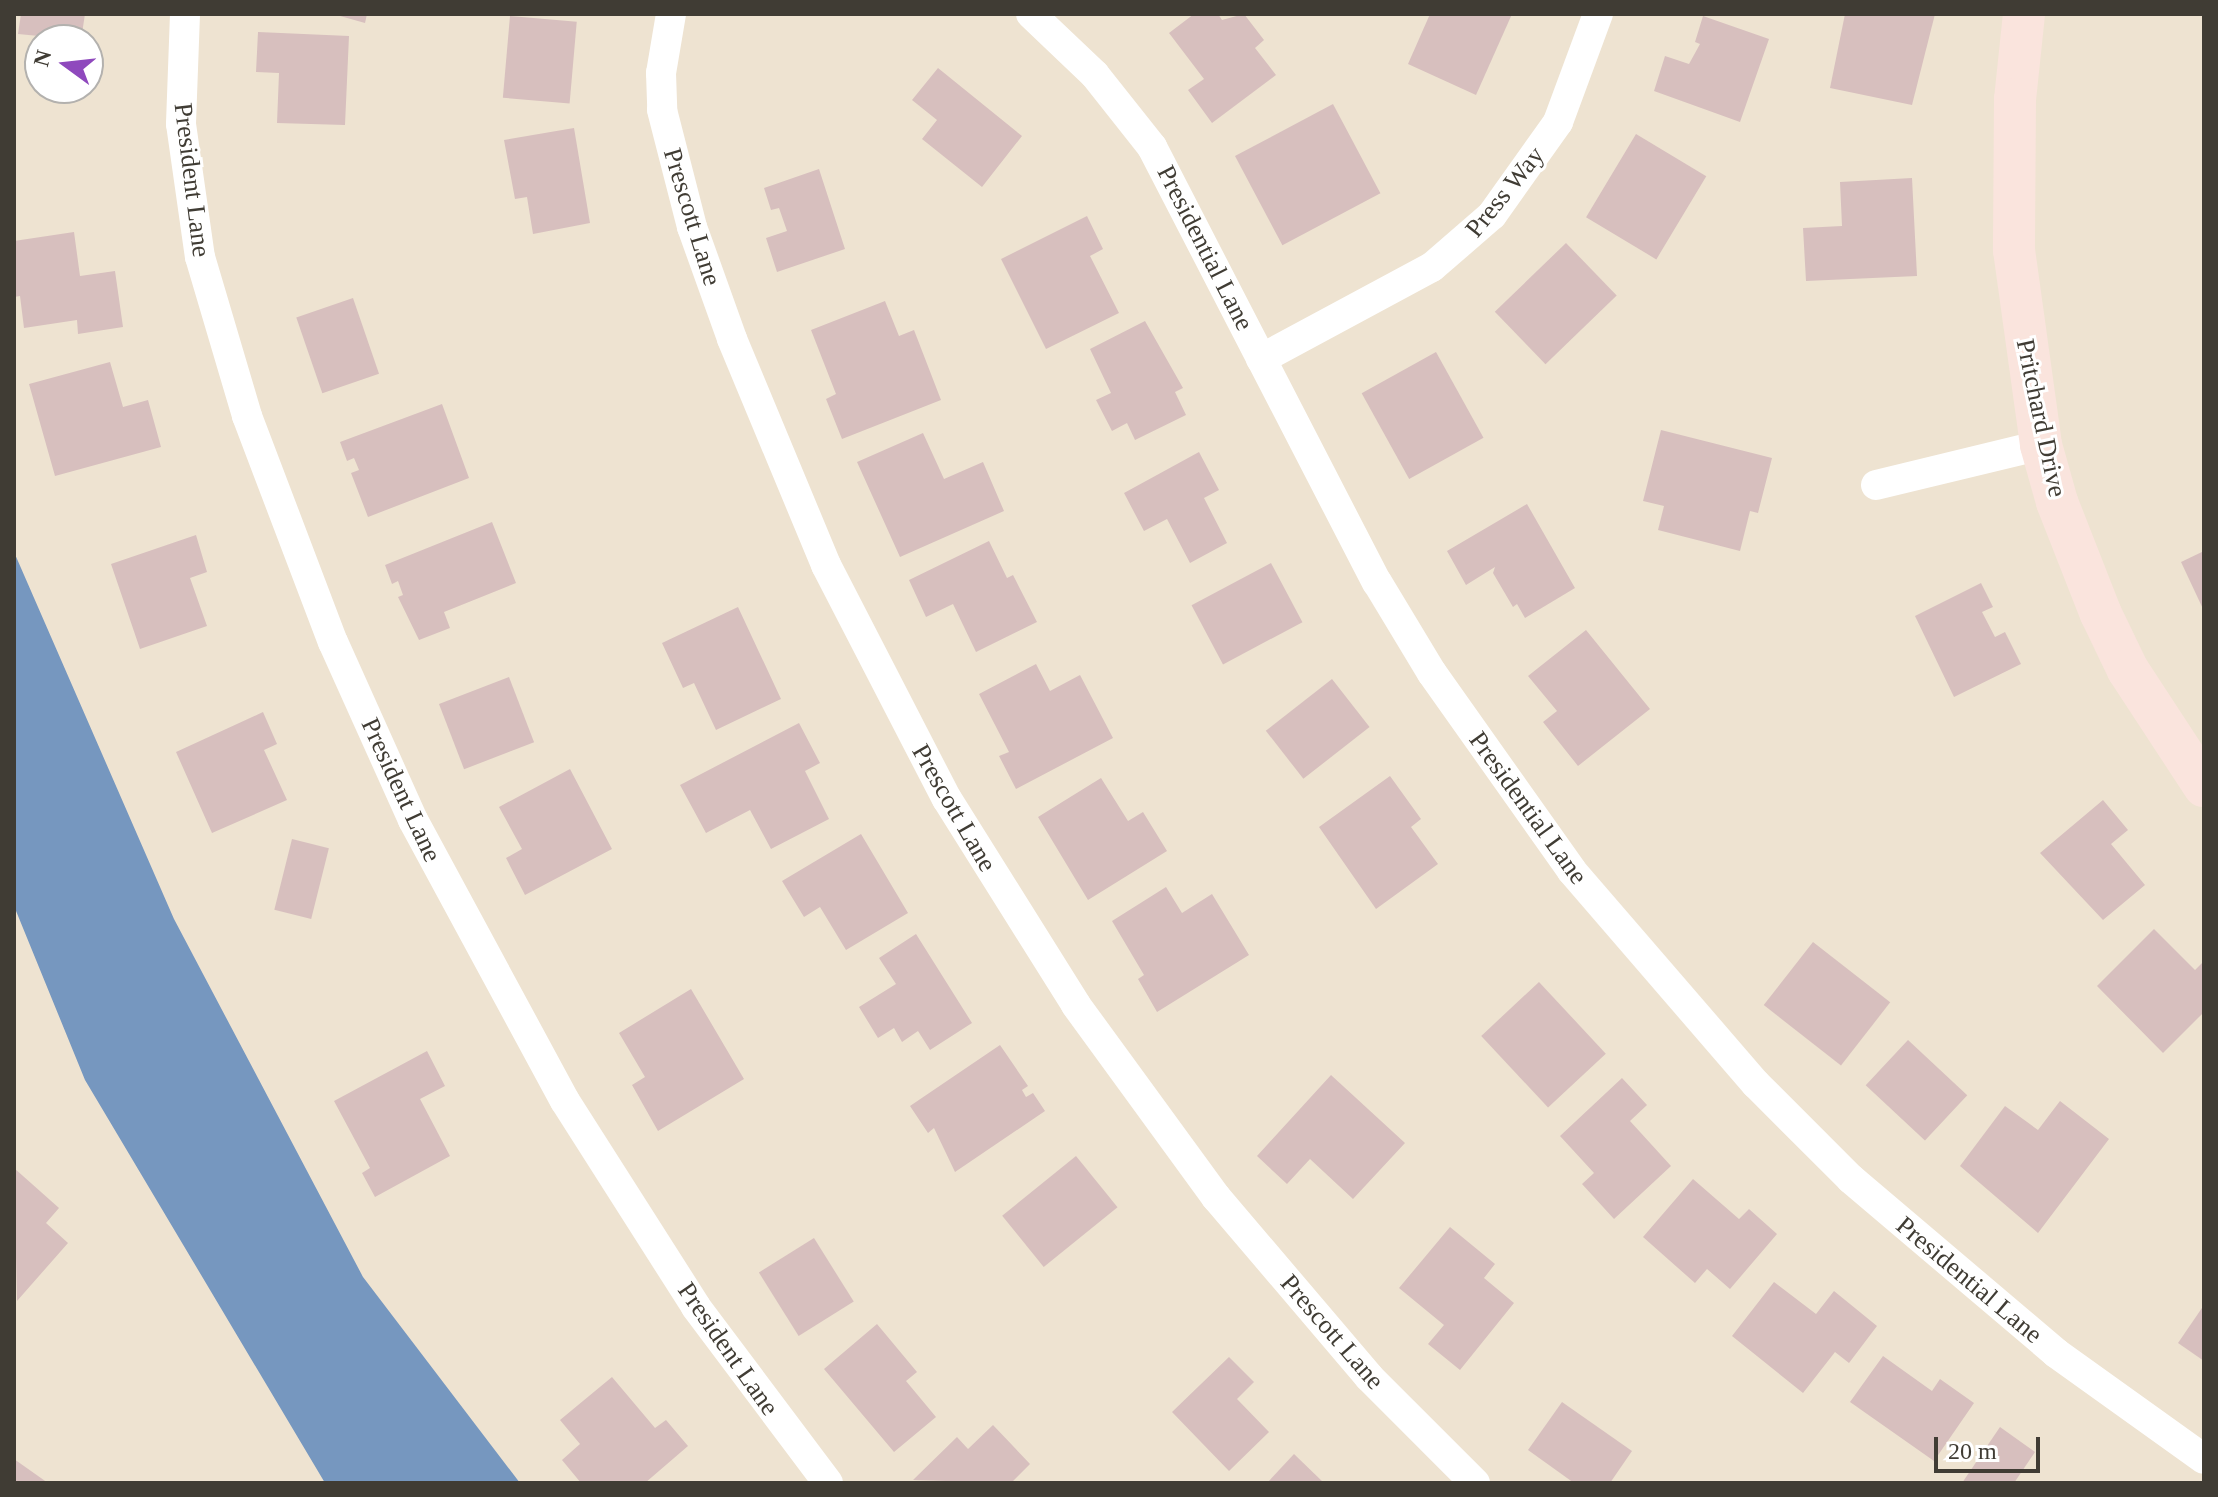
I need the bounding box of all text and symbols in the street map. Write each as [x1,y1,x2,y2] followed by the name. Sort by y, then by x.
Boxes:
[24,24,104,104] north arrow
[28,47,56,69] text: N
[167,101,217,259] street label: President Lane
[1459,140,1551,244] street label: Press Way
[656,144,728,290] street label: Prescott Lane
[1150,160,1260,336] street label: Presidential Lane
[2009,336,2073,500] street label: Pritchard Drive
[354,713,448,867] street label: President Lane
[1462,726,1594,890] street label: Presidential Lane
[905,739,1003,877] street label: Prescott Lane
[1890,1210,2048,1350] street label: Presidential Lane
[1274,1268,1390,1396] street label: Prescott Lane
[671,1276,785,1422] street label: President Lane
[1938,1421,2044,1471] scale bar
[1948,1438,1997,1464] text: 20 m

